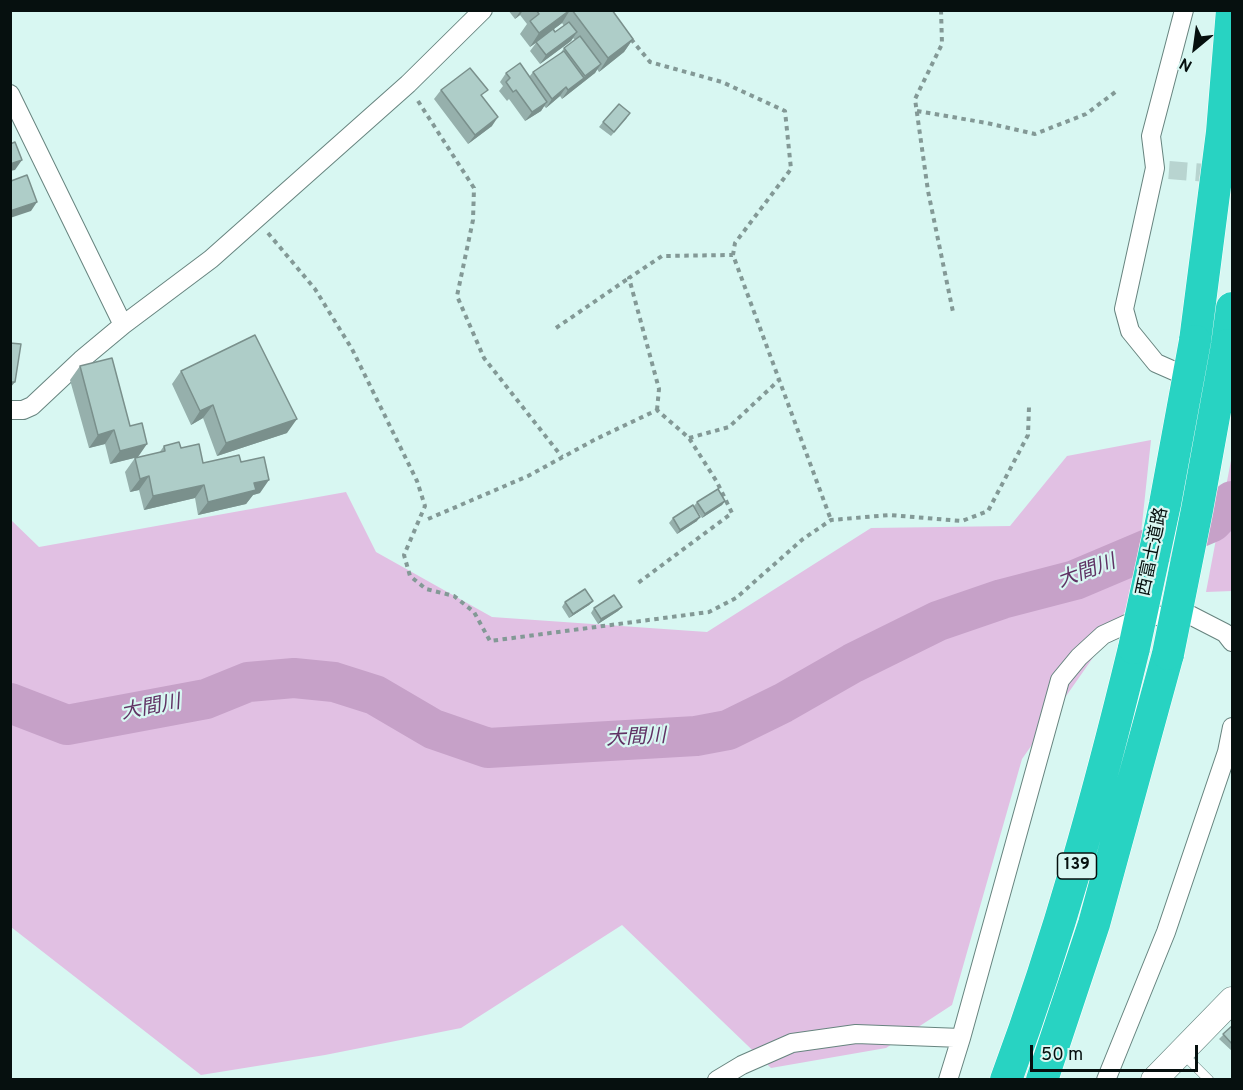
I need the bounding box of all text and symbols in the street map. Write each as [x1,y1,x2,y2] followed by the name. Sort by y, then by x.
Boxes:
[1165,18,1225,78] north arrow
[1176,52,1196,75] text: N
[1134,506,1174,598] street label: 西富士道路
[1055,551,1119,595] water label: 大間川
[119,691,183,727] water label: 大間川
[605,725,667,753] water label: 大間川
[1058,853,1096,879] road number: 139
[1033,1033,1201,1071] scale bar
[1041,1044,1083,1067] text: 50 m

